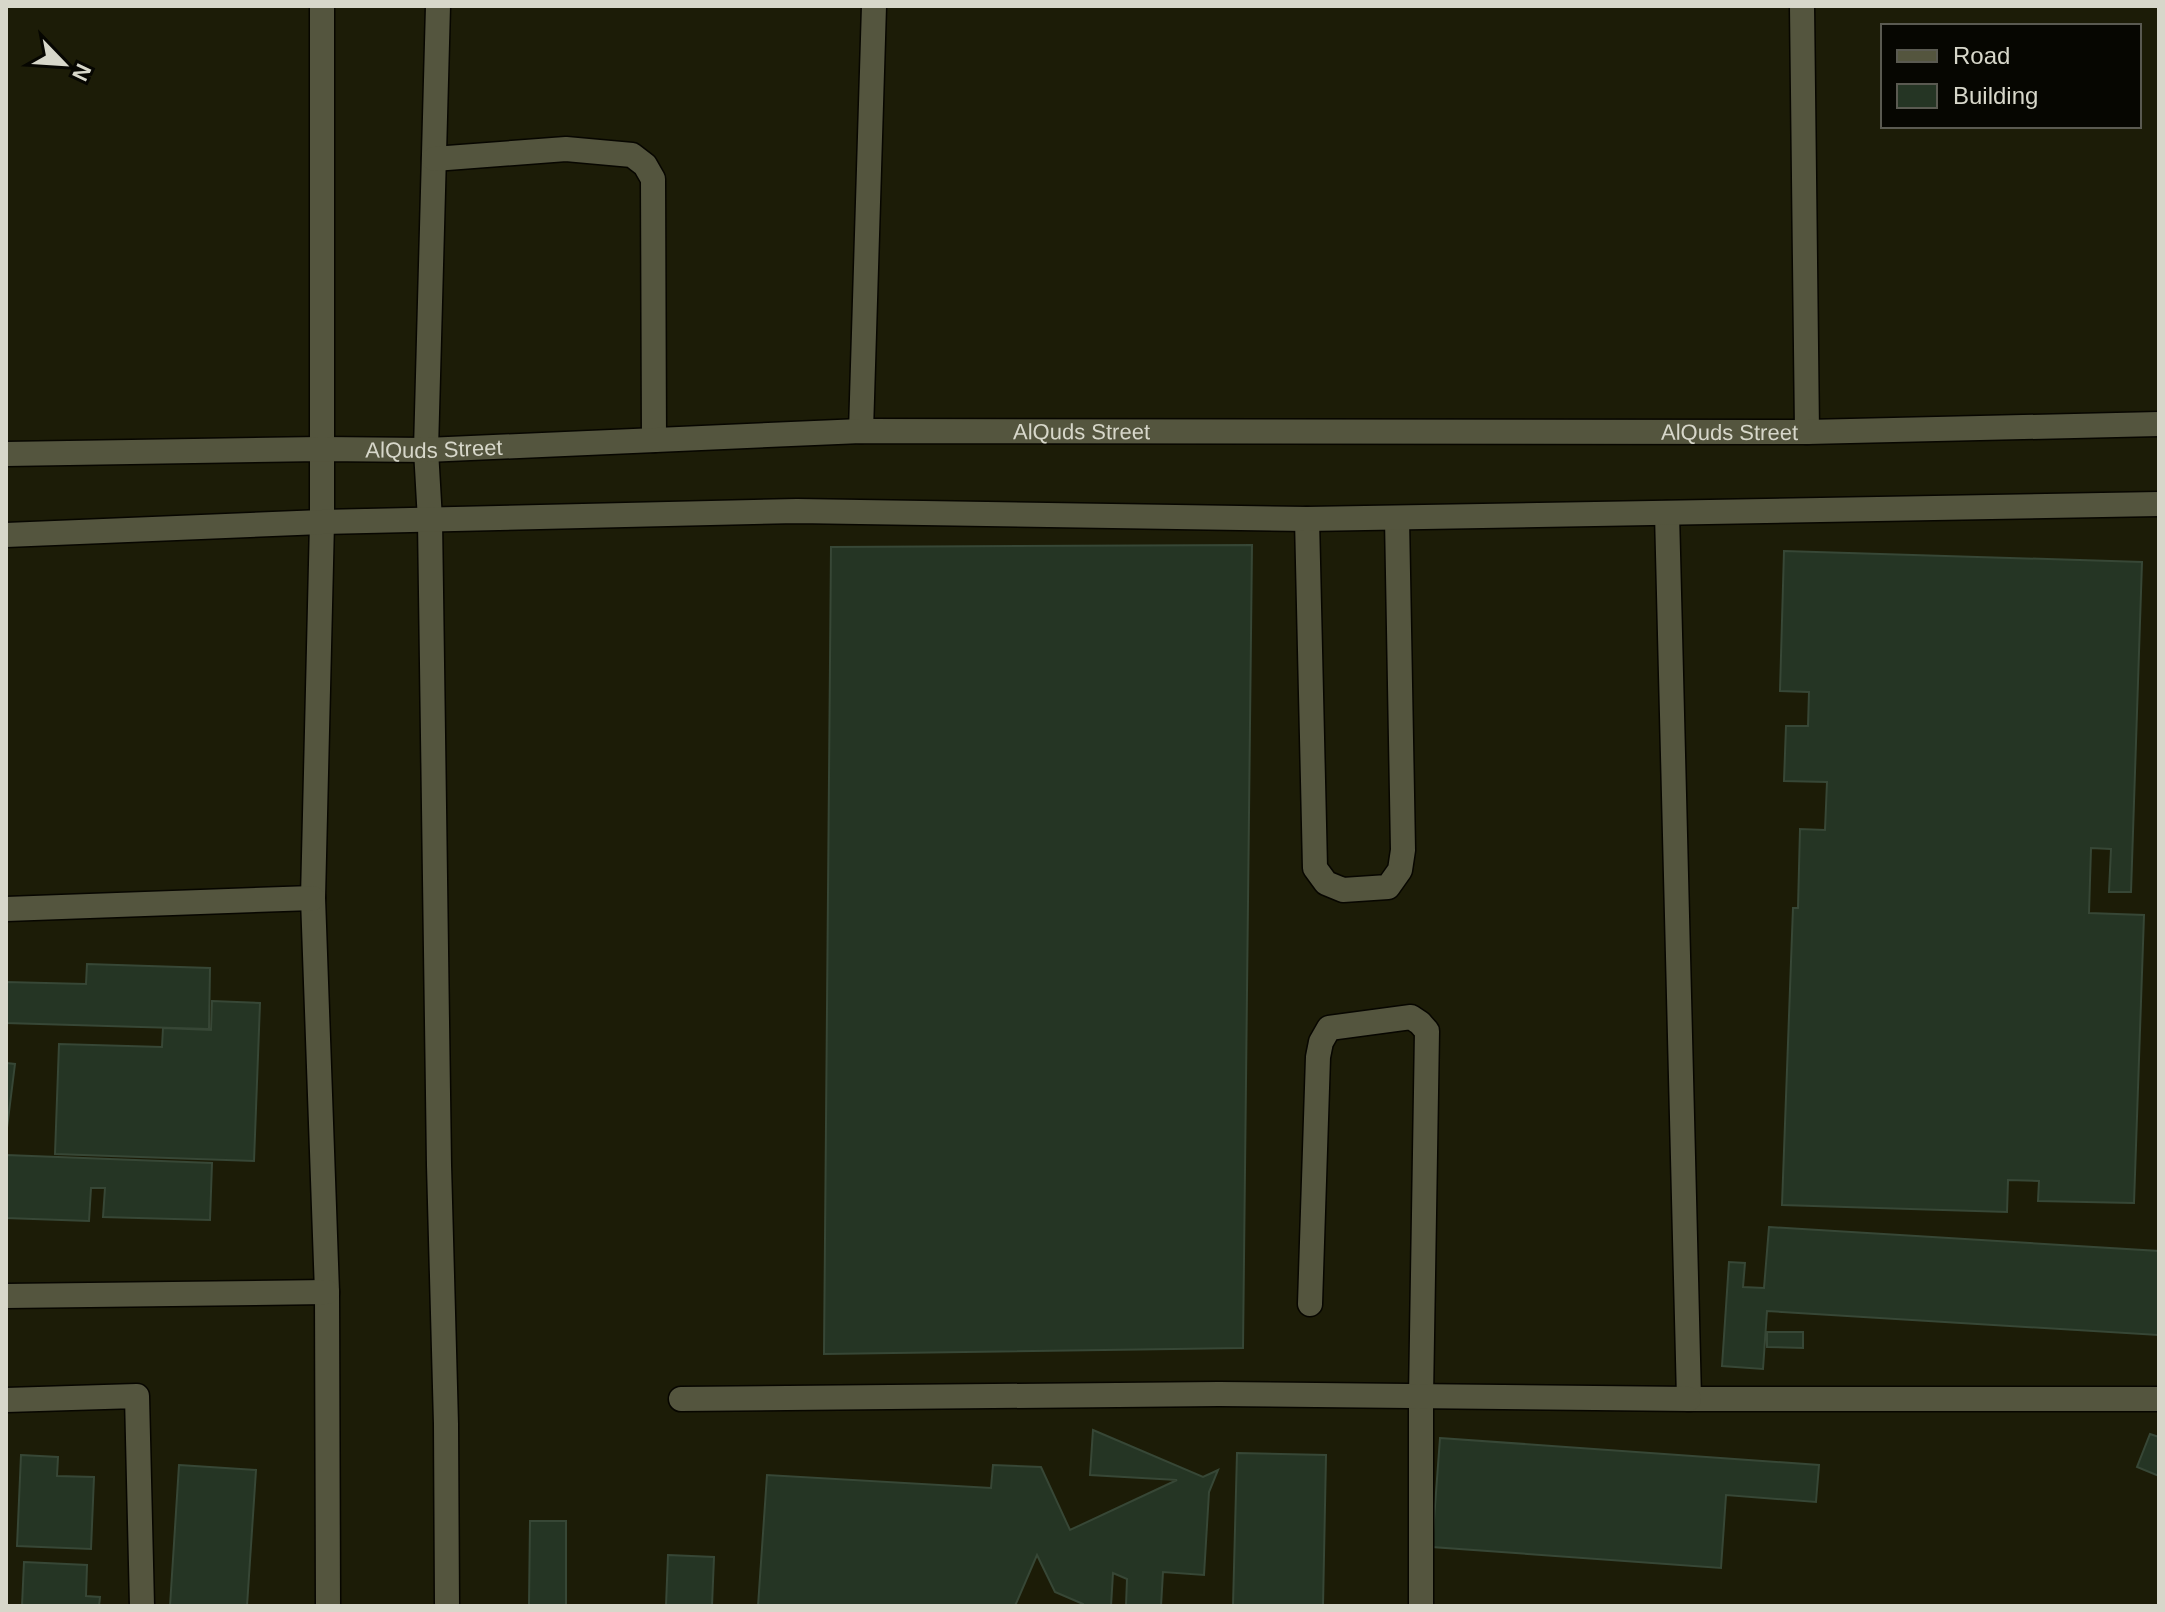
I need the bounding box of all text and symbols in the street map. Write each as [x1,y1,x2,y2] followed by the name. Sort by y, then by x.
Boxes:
[24,24,104,104] north arrow
[1881,24,2141,128] legend
[1953,42,2010,69] text: Road
[67,60,96,85] text: N
[1953,82,2038,109] text: Building
[1013,419,1150,444] street label: AlQuds Street
[1661,420,1798,445] street label: AlQuds Street
[365,435,503,463] street label: AlQuds Street

